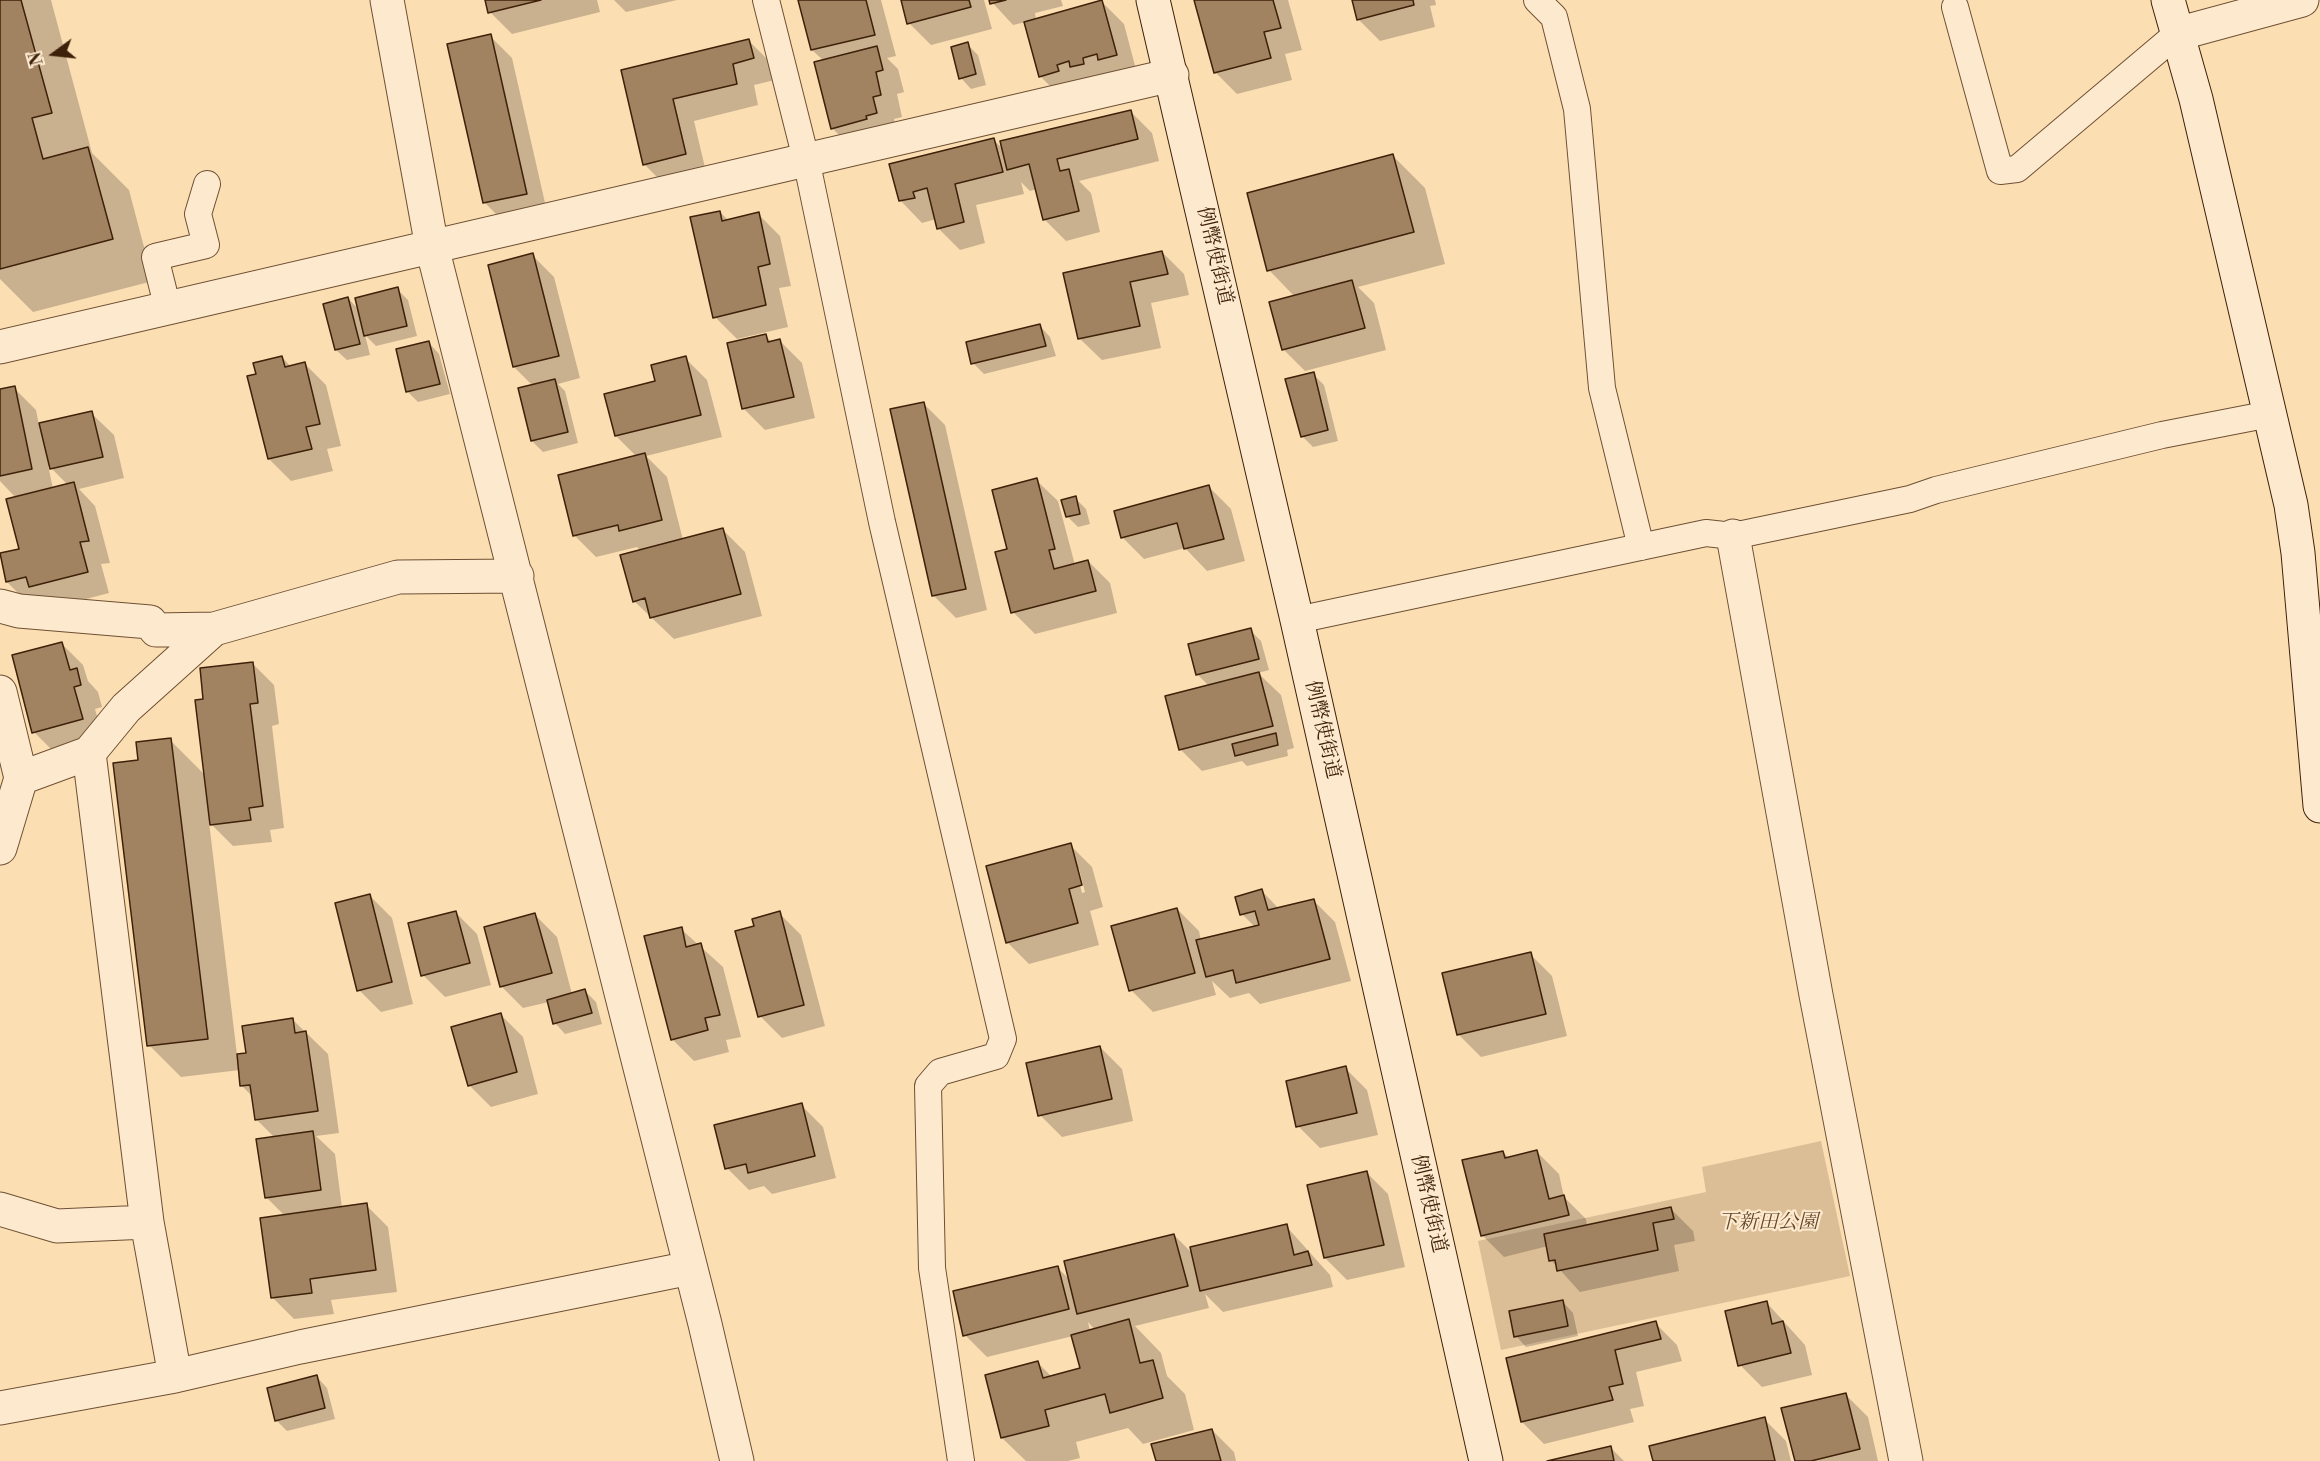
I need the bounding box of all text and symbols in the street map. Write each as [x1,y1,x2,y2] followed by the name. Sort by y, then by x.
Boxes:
[24,24,84,84] north arrow
[25,50,48,67] text: N
[1191,205,1237,307] street label: 例幣使街道
[1299,679,1345,781] street label: 例幣使街道
[1405,1153,1451,1255] street label: 例幣使街道
[1718,1211,1818,1235] park label: 下新田公園

